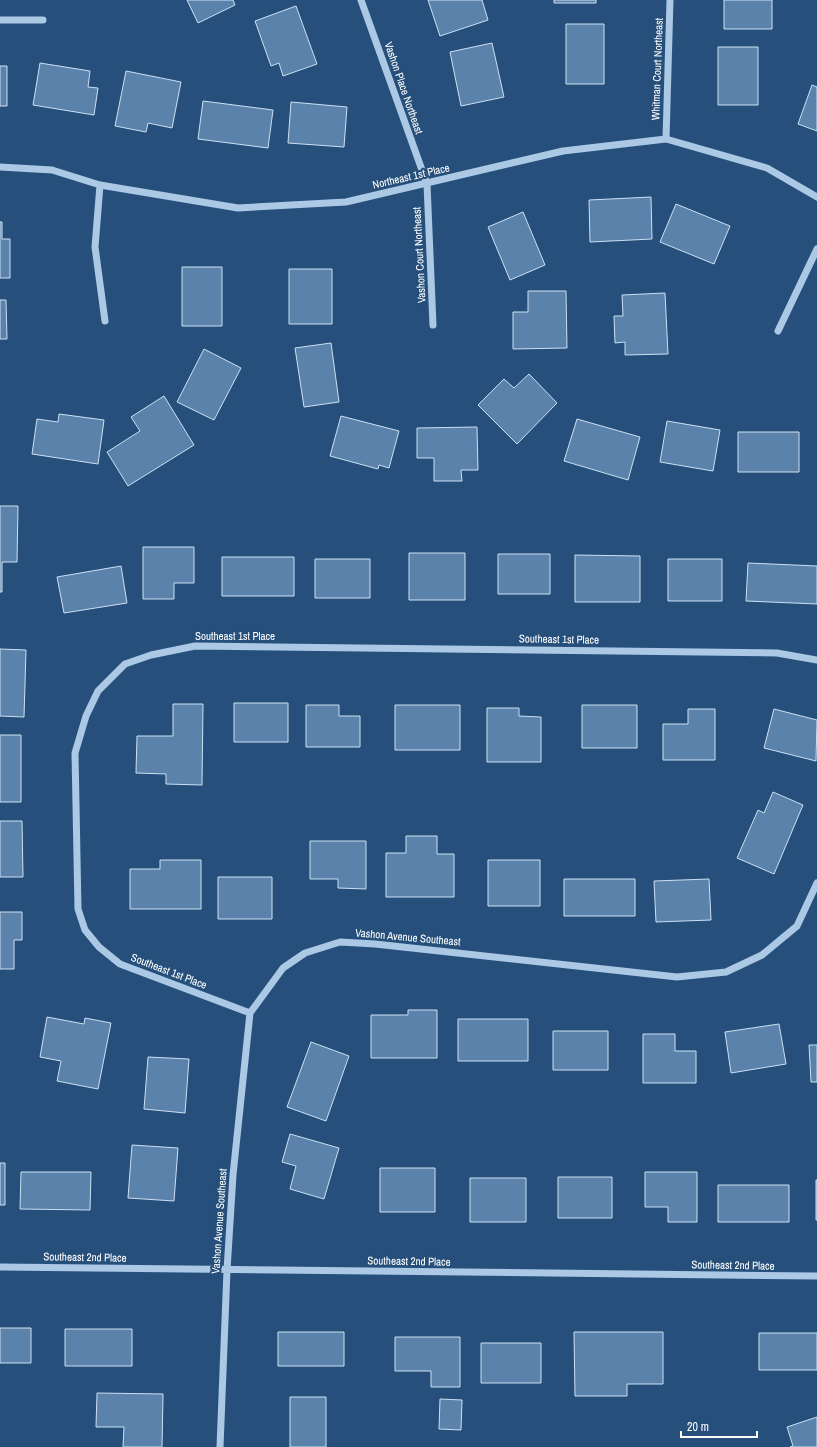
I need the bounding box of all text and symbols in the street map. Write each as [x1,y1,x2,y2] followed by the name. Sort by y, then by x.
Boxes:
[648,17,666,120] street label: Whitman Court Northeast
[382,40,427,136] street label: Vashon Place Northeast
[371,160,451,192] street label: Northeast 1st Place
[409,206,429,303] street label: Vashon Court Northeast
[195,629,275,643] street label: Southeast 1st Place
[519,631,599,647] street label: Southeast 1st Place
[355,925,462,949] street label: Vashon Avenue Southeast
[129,950,209,992] street label: Southeast 1st Place
[208,1167,230,1274] street label: Vashon Avenue Southeast
[43,1249,127,1265] street label: Southeast 2nd Place
[367,1253,451,1269] street label: Southeast 2nd Place
[691,1257,775,1273] street label: Southeast 2nd Place
[681,1413,757,1439] scale bar
[687,1419,709,1435] text: 20 m

